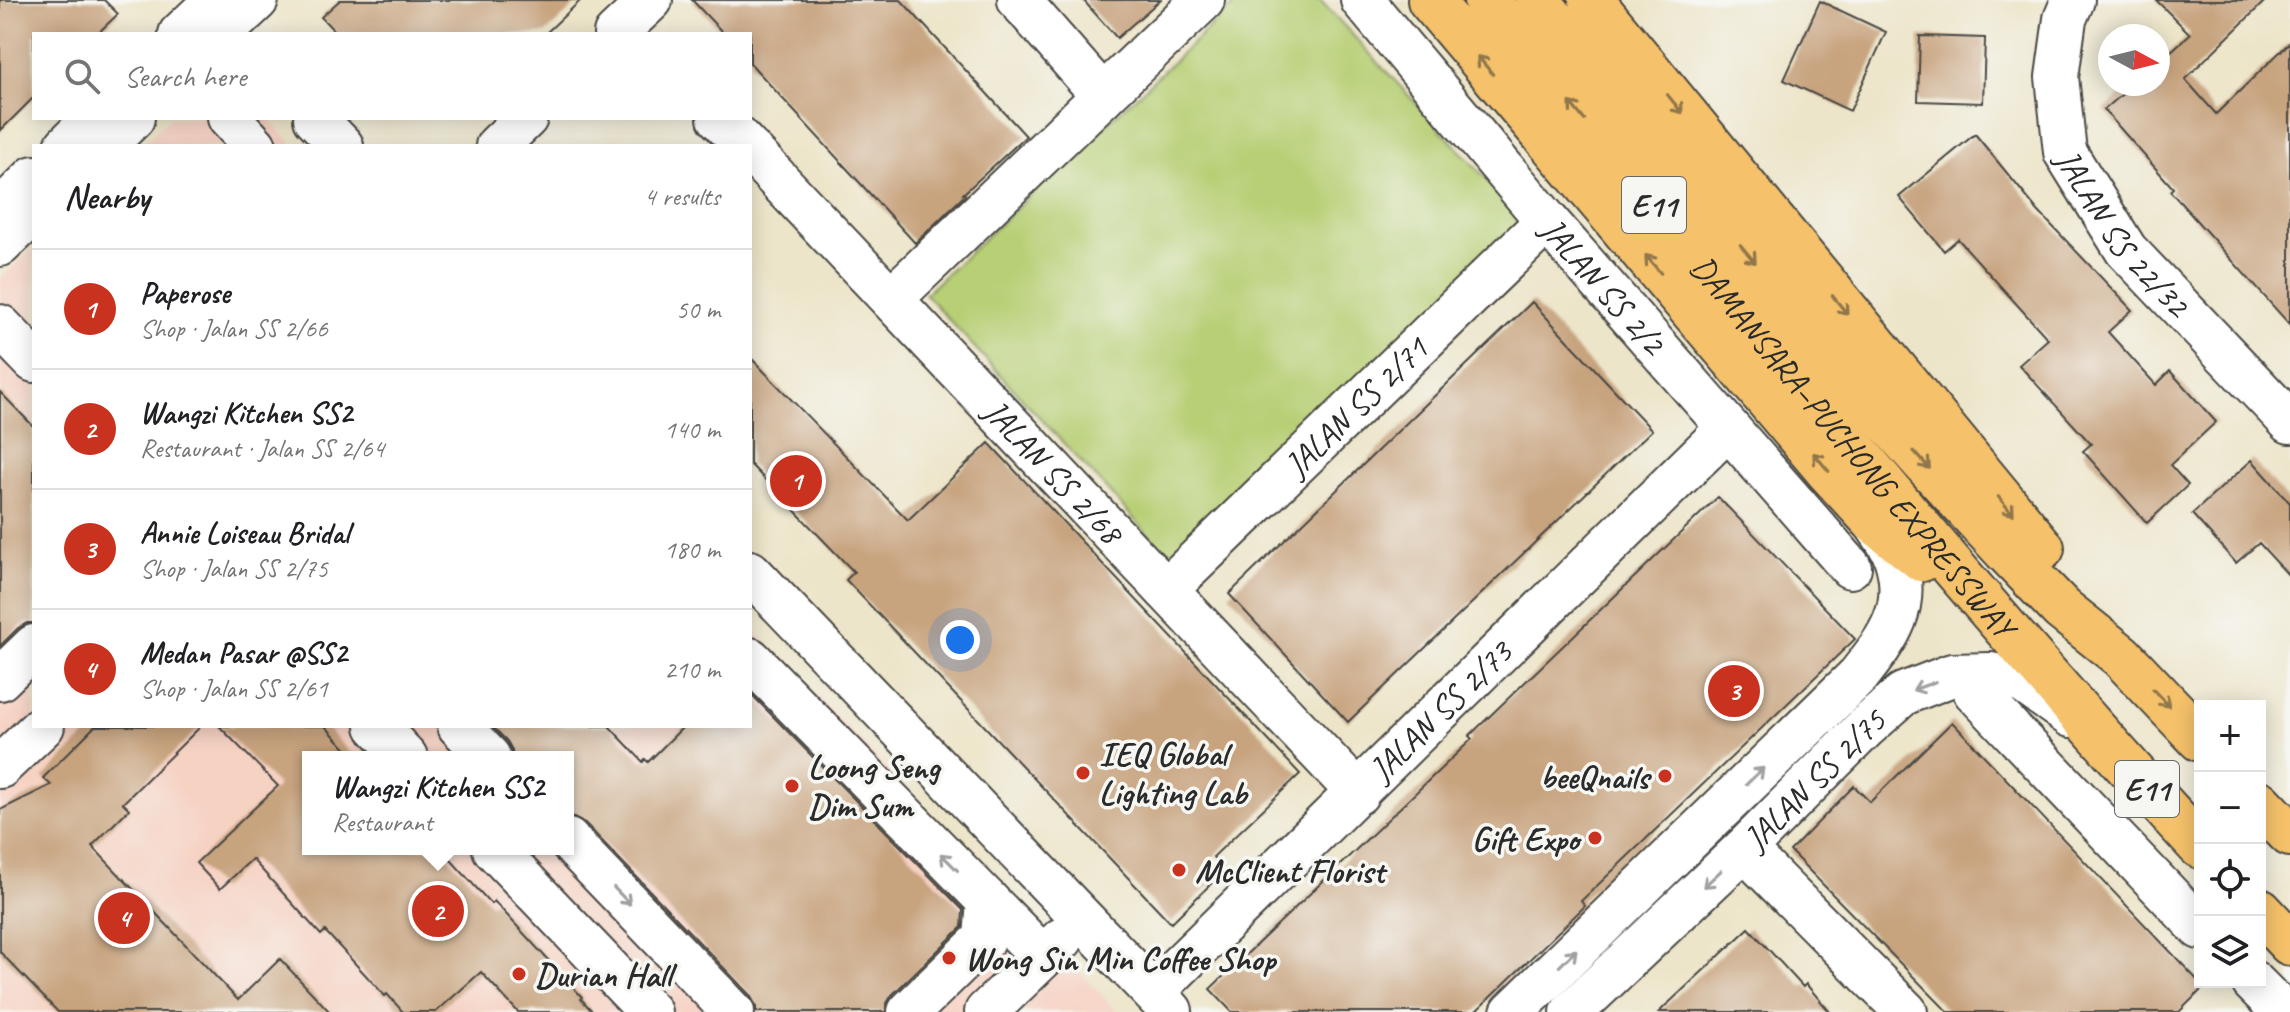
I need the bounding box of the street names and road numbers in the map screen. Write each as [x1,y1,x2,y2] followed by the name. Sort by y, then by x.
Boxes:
[2045,139,2201,327] street label: JALAN SS 22/32
[1622,177,1686,233] road number: E11
[1530,207,1676,365] street label: JALAN SS 2/2
[1681,247,2028,650] street label: DAMANSARA–PUCHONG EXPRESSWAY
[1274,326,1438,487] street label: JALAN SS 2/71
[973,389,1134,556] street label: JALAN SS 2/68
[1358,629,1523,792] street label: JALAN SS 2/73
[1733,698,1895,861] street label: JALAN SS 2/75
[2115,761,2179,817] road number: E11

